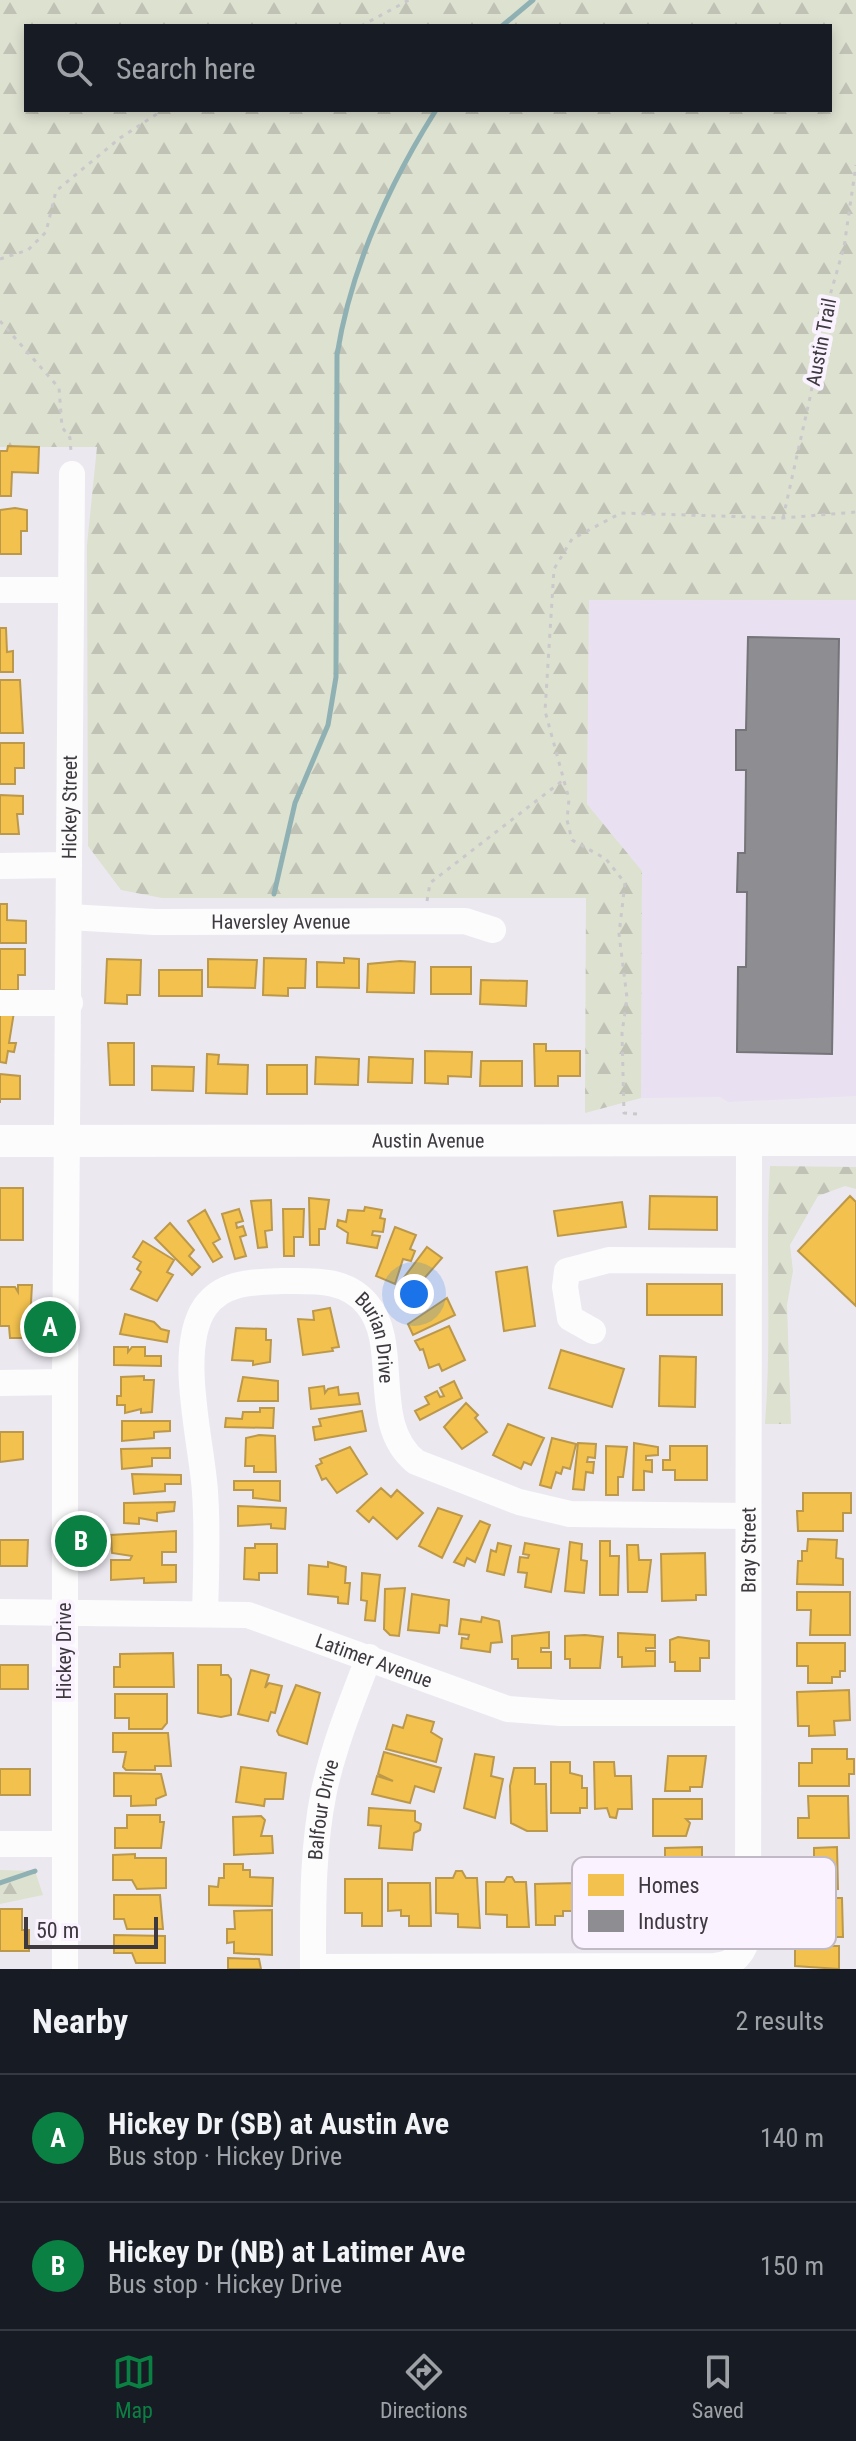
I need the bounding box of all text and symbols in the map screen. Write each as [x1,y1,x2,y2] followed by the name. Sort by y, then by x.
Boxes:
[24,24,832,112] search box
[52,46,96,90] icon: search
[116,51,256,86] text: Search here
[801,296,841,388] street label: Austin Trail
[57,755,82,859] street label: Hickey Street
[211,909,351,934] street label: Haversley Avenue
[372,1128,484,1153] street label: Austin Avenue
[394,1274,434,1314] your location
[350,1287,399,1384] street label: Burian Drive
[24,1297,76,1357] pin: A
[736,1507,761,1593] street label: Bray Street
[55,1511,107,1571] pin: B
[52,1602,76,1700] street label: Hickey Drive
[312,1628,436,1693] street label: Latimer Avenue
[303,1757,344,1861] street label: Balfour Drive
[572,1857,836,1949] legend
[638,1873,700,1898] text: Homes
[638,1909,708,1934] text: Industry
[24,1913,158,1949] scale bar
[36,1918,79,1943] text: 50 m
[32,2001,128,2041] text: Nearby
[735,2006,824,2036] text: 2 results
[108,2106,449,2141] text: Hickey Dr (SB) at Austin Ave
[50,2123,66,2153] text: A
[760,2123,824,2153] text: 140 m
[108,2141,342,2171] text: Bus stop · Hickey Drive
[108,2234,465,2269] text: Hickey Dr (NB) at Latimer Ave
[51,2251,65,2281] text: B
[760,2251,824,2281] text: 150 m
[108,2269,342,2299] text: Bus stop · Hickey Drive
[112,2350,156,2423] tab: Map
[380,2350,468,2423] tab: Directions
[692,2350,744,2423] tab: Saved

